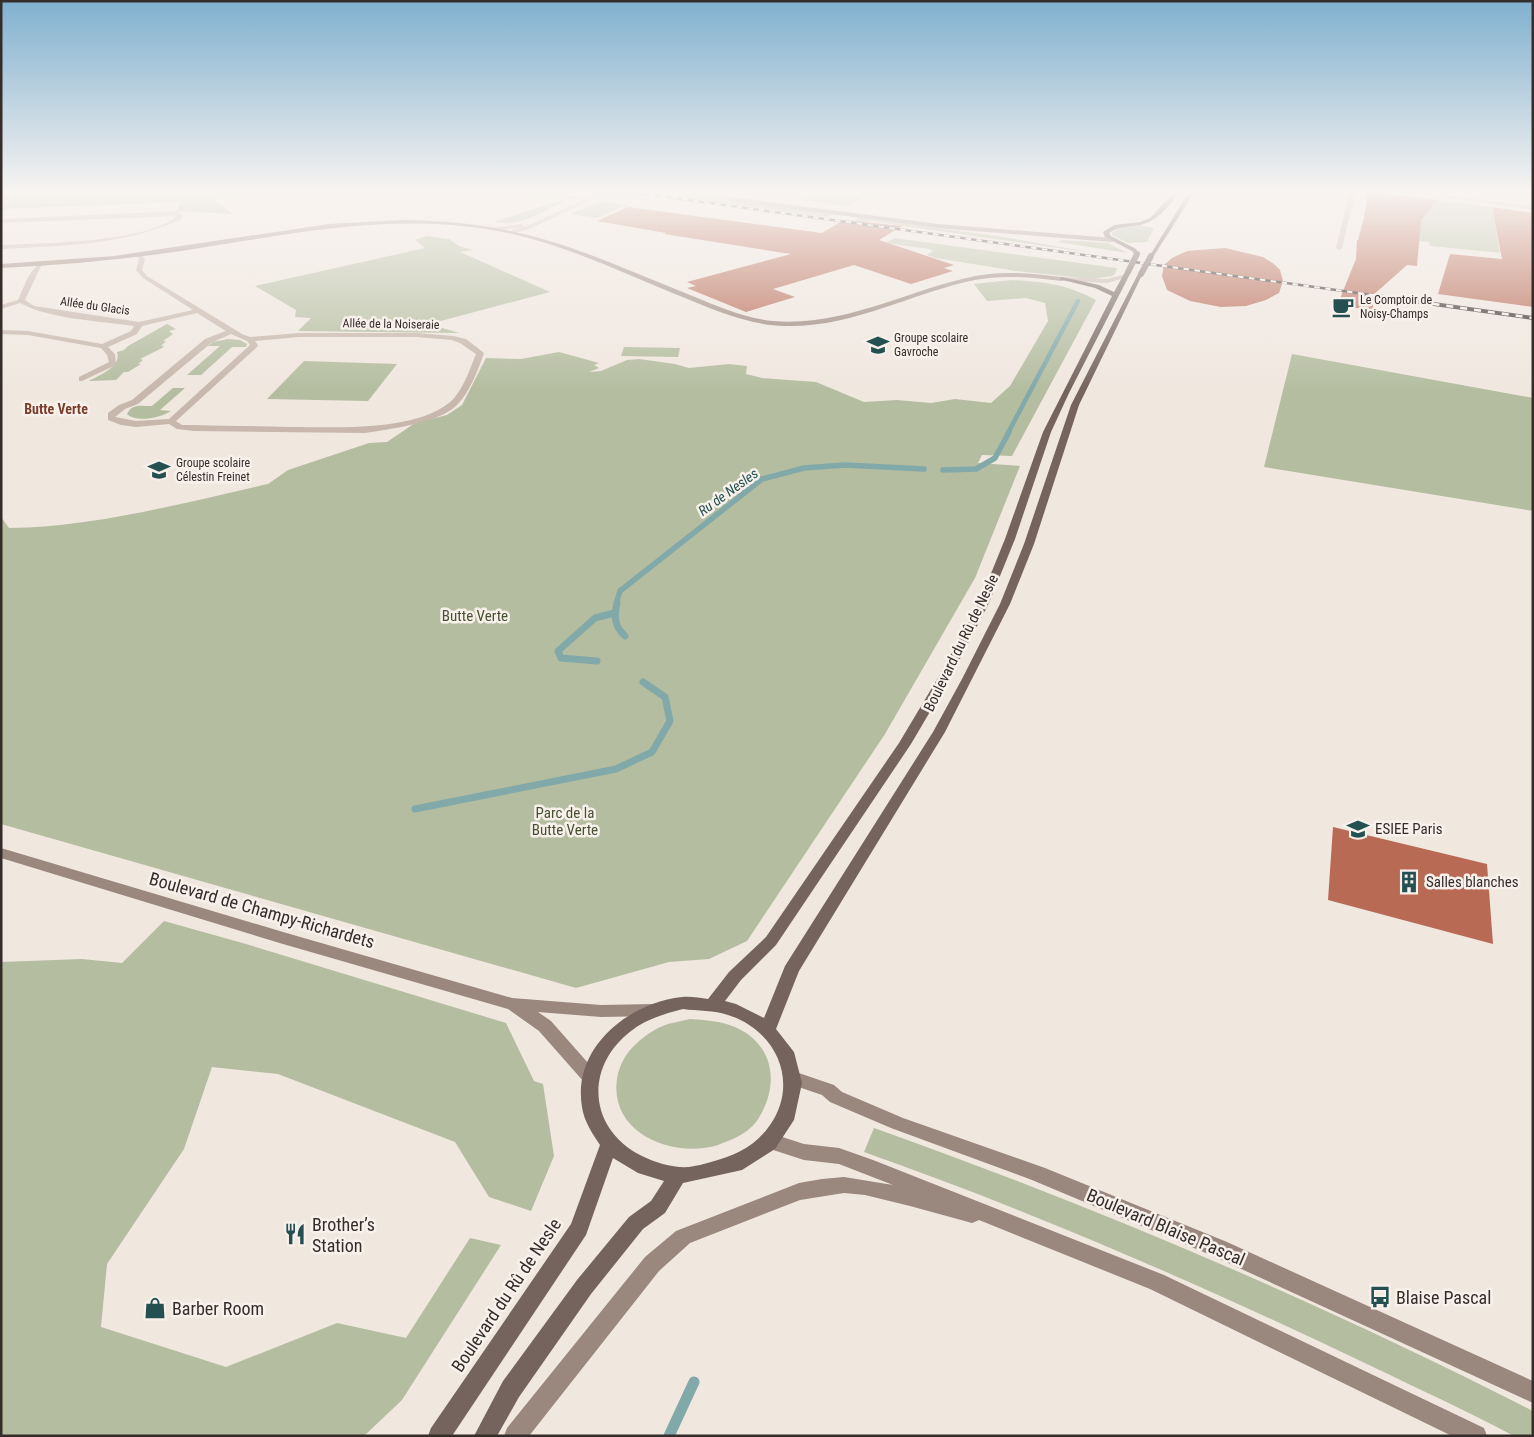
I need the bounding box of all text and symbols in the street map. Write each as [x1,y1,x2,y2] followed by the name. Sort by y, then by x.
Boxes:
[1360,293,1432,321] place label: Le Comptoir de Noisy-Champs
[59,294,131,318] street label: Allée du Glacis
[1330,294,1356,320] cafe icon: Le Comptoir de Noisy-Champs
[342,316,440,332] street label: Allée de la Noiseraie
[894,331,969,359] place label: Groupe scolaire Gavroche
[865,332,891,358] school or university icon: Groupe scolaire Gavroche
[24,401,88,417] district label: Butte Verte
[176,456,251,484] place label: Groupe scolaire Célestin Freinet
[146,457,172,483] school or university icon: Groupe scolaire Célestin Freinet
[695,465,761,519] water label: Ru de Nesles
[920,571,1002,715] street label: Boulevard du Rû de Nesle
[442,607,508,625] park label: Butte Verte
[532,804,598,839] park label: Parc de la Butte Verte
[1345,816,1371,842] school or university icon: ESIEE Paris
[1375,820,1443,838] place label: ESIEE Paris
[147,868,377,952] street label: Boulevard de Champy-Richardets
[1396,869,1422,895] building icon: Salles blanches
[1426,873,1519,891] place label: Salles blanches
[1084,1184,1248,1270] street label: Boulevard Blaise Pascal
[312,1214,375,1256] place label: Brother’s Station
[447,1214,565,1376] street label: Boulevard du Rû de Nesle
[282,1221,308,1247] restaurant icon: Brother’s Station
[1367,1284,1393,1310] bus stop icon: Blaise Pascal
[1396,1287,1491,1308] place label: Blaise Pascal
[142,1295,168,1321] shop icon: Barber Room
[172,1298,264,1319] place label: Barber Room

